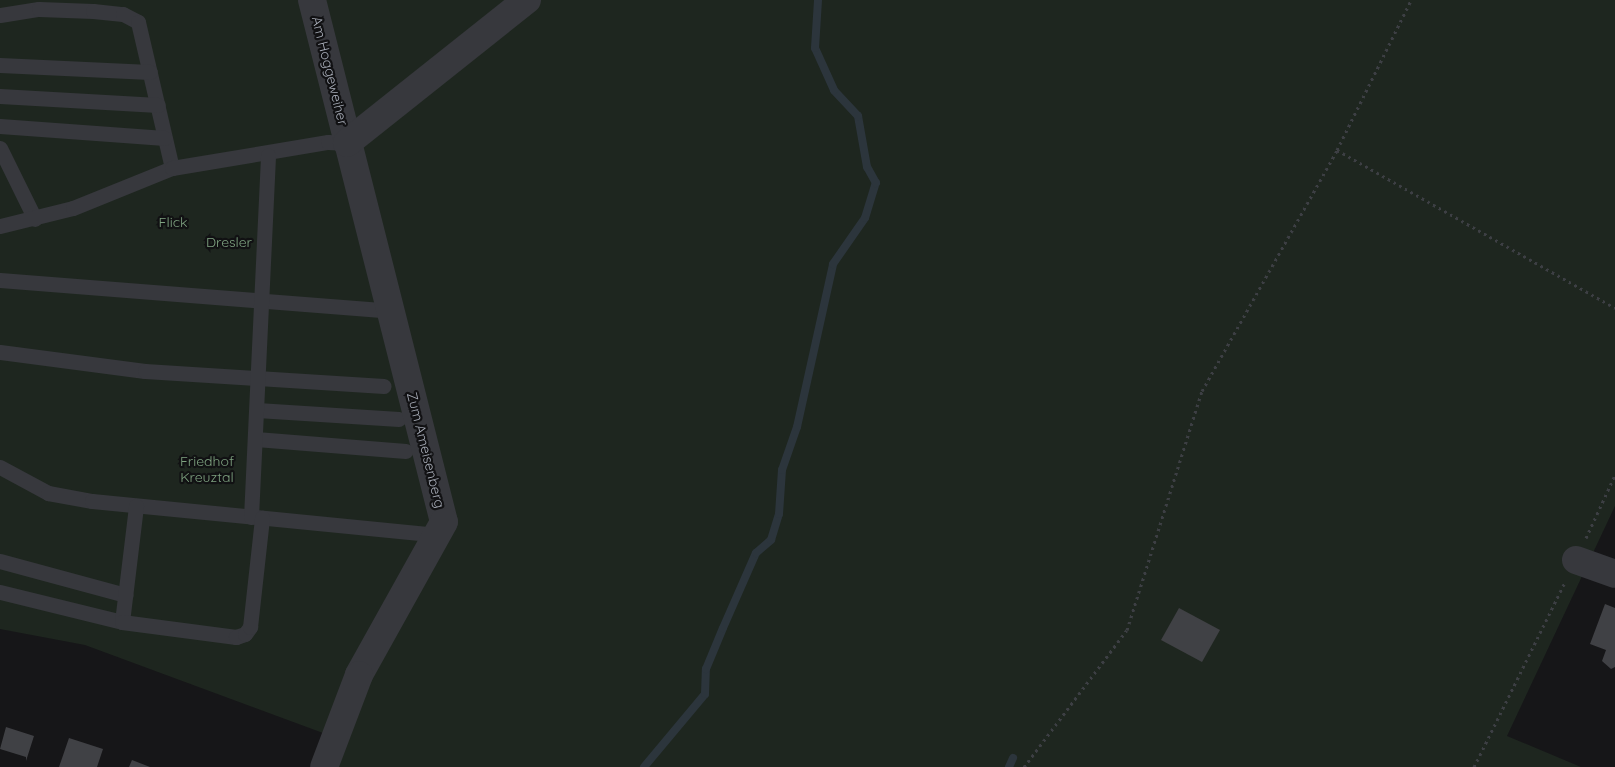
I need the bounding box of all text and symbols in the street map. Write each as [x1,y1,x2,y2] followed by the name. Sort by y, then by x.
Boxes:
[308,15,352,127] street label: Am Hoggeweiher
[159,214,187,230] park label: Flick
[206,234,252,250] park label: Dresler
[403,390,449,510] street label: Zum Ameisenberg
[180,453,234,486] park label: Friedhof Kreuztal

